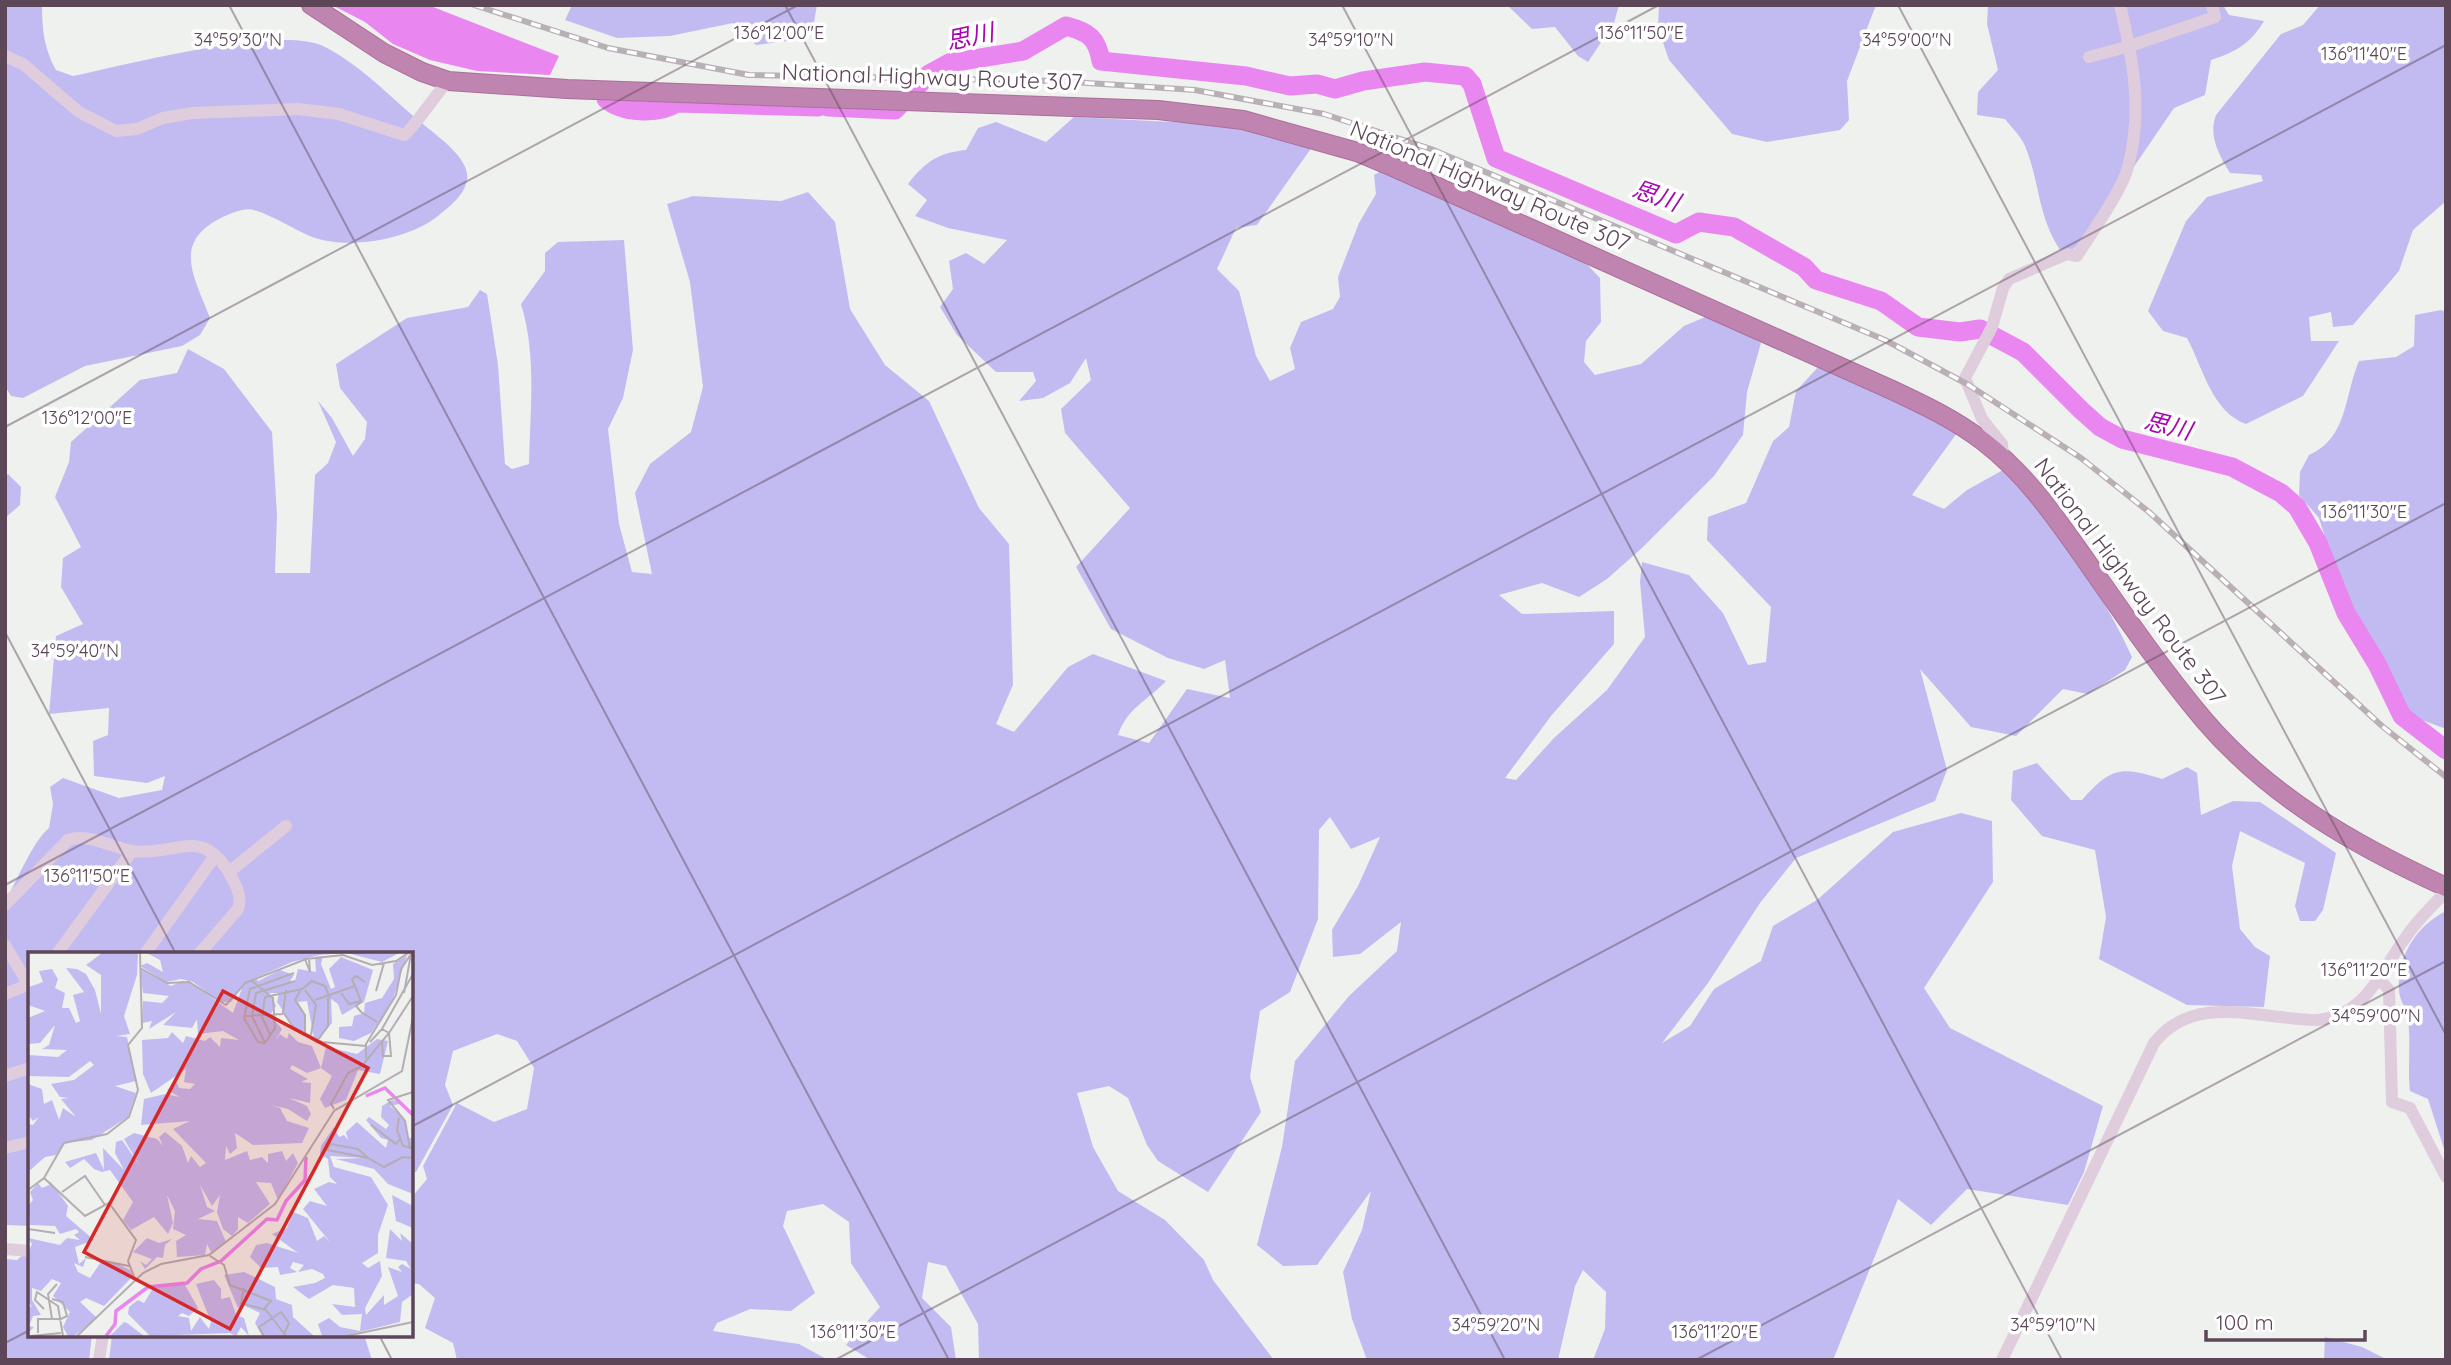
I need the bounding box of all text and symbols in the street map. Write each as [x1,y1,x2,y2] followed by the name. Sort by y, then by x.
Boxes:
[943,16,999,56] water label: 思川
[734,21,824,44] text: 136°12'00"E
[1598,21,1684,44] text: 136°11'50"E
[194,28,282,51] text: 34°59'30"N
[1308,28,1394,51] text: 34°59'10"N
[1862,28,1952,51] text: 34°59'00"N
[2321,42,2407,65] text: 136°11'40"E
[781,57,1083,96] street label: National Highway Route 307
[1346,113,1635,258] street label: National Highway Route 307
[1629,173,1687,218] water label: 思川
[2141,405,2198,446] water label: 思川
[42,406,132,429] text: 136°12'00"E
[2028,452,2233,710] street label: National Highway Route 307
[2321,500,2407,523] text: 136°11'30"E
[31,639,119,662] text: 34°59'40"N
[44,864,130,887] text: 136°11'50"E
[28,952,413,1337] inset map
[2321,958,2407,981] text: 136°11'20"E
[2331,1004,2421,1027] text: 34°59'00"N
[2206,1298,2365,1342] scale bar
[2216,1309,2274,1335] text: 100 m
[1452,1313,1540,1336] text: 34°59'20"N
[2010,1313,2096,1336] text: 34°59'10"N
[810,1320,896,1343] text: 136°11'30"E
[1672,1320,1758,1343] text: 136°11'20"E

